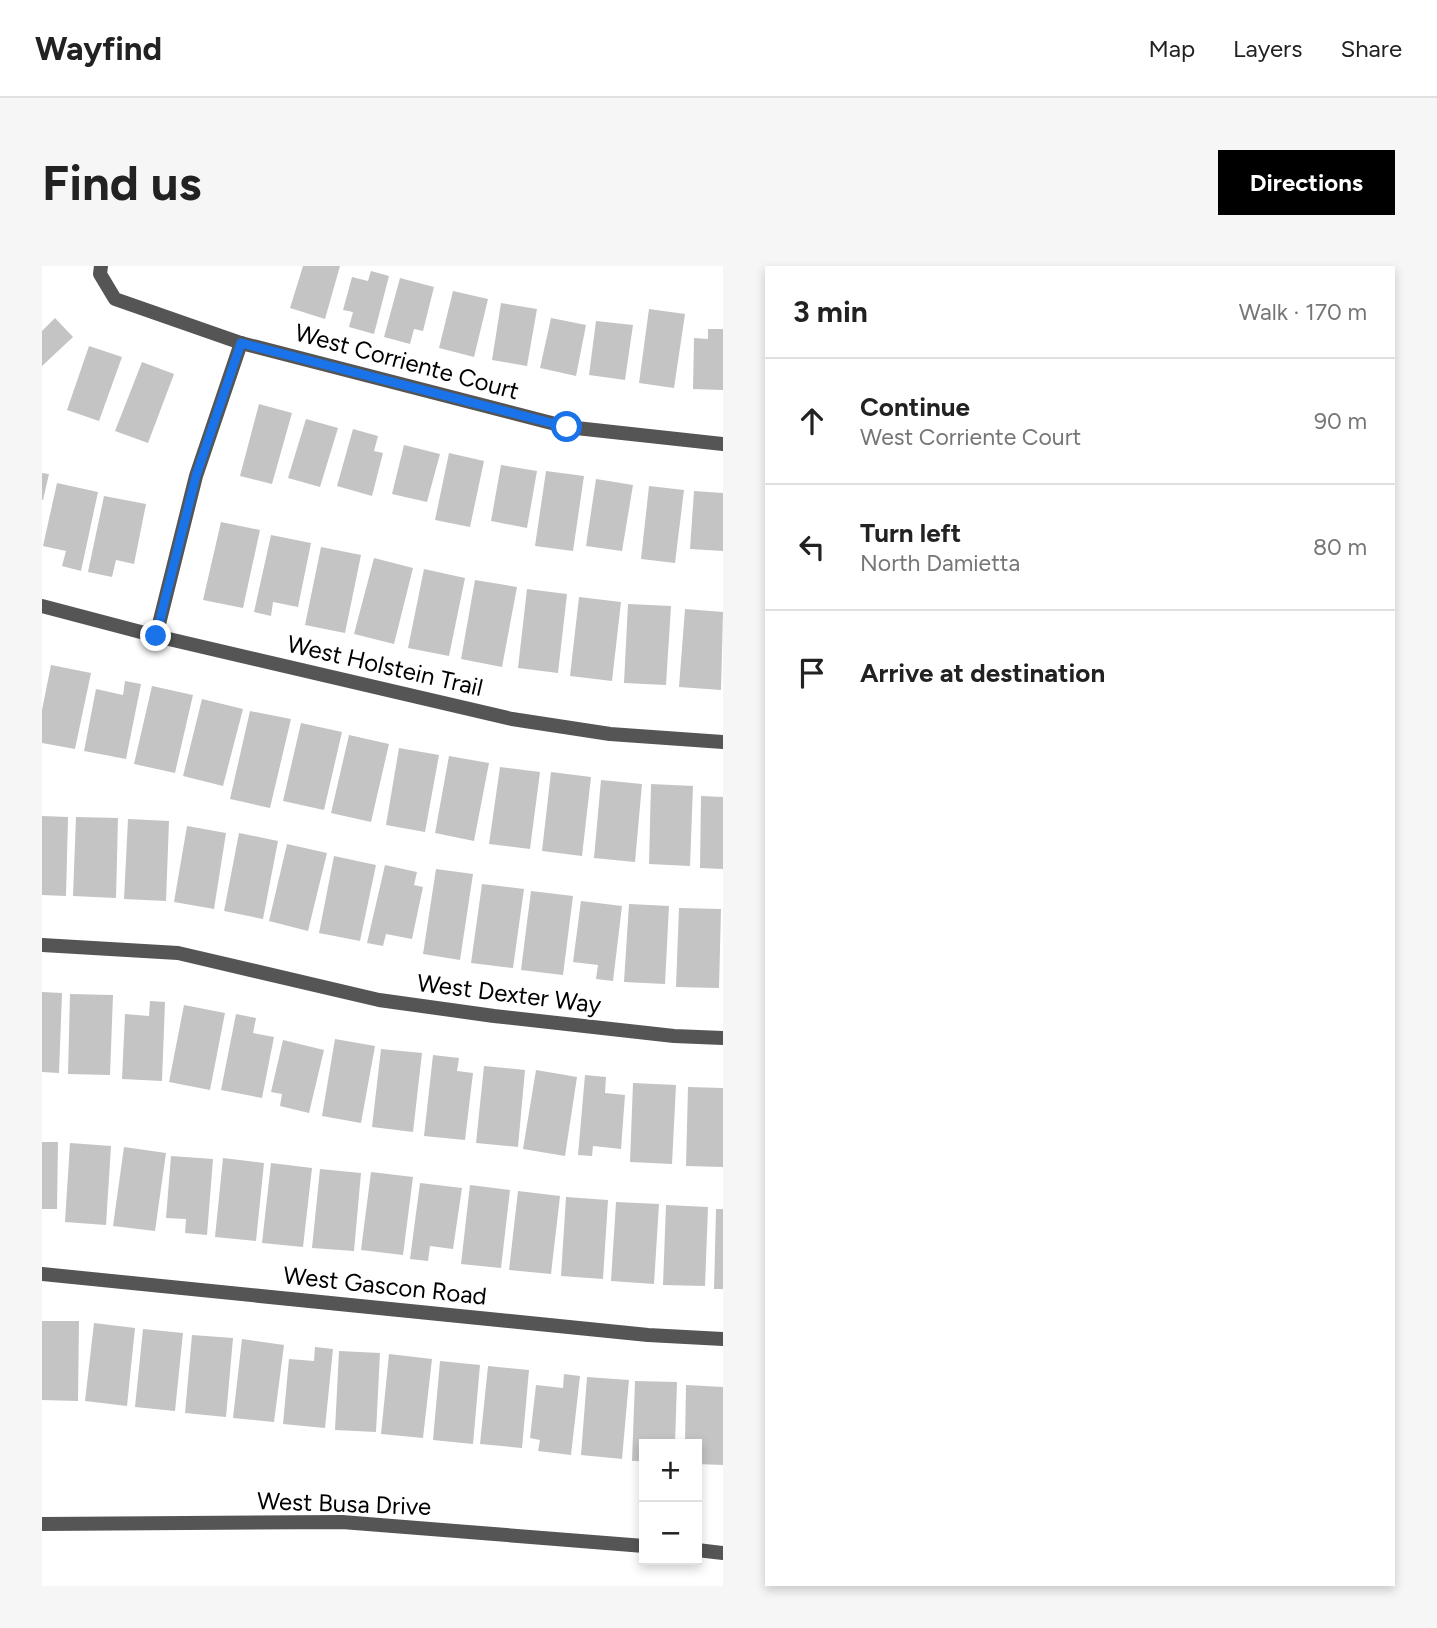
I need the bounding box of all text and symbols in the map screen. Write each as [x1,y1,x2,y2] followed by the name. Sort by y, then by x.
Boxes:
[35,29,162,68] text: Wayfind
[1148,34,1195,63] text: Map
[1233,34,1302,63] text: Layers
[1340,34,1402,63] text: Share
[1218,150,1395,215] button: Directions
[42,153,201,212] text: Find us
[793,293,868,330] text: 3 min
[1239,298,1367,326] text: Walk · 170 m
[292,318,522,405] street label: West Corriente Court
[860,391,970,423] text: Continue
[793,402,831,440] icon: ahead
[1314,407,1367,435] text: 90 m
[551,411,582,442] route start
[860,423,1081,451] text: West Corriente Court
[860,517,961,549] text: Turn left
[793,528,831,566] icon: left
[1313,533,1367,561] text: 80 m
[860,549,1020,577] text: North Damietta
[140,620,171,651] route end
[284,629,486,702] street label: West Holstein Trail
[793,654,831,692] icon: arrive
[860,657,1105,689] text: Arrive at destination
[415,968,603,1019] street label: West Dexter Way
[282,1260,488,1311] street label: West Gascon Road
[639,1439,702,1565] map controls
[639,1439,702,1502] button: +
[256,1486,432,1521] street label: West Busa Drive
[639,1502,702,1565] button: −

